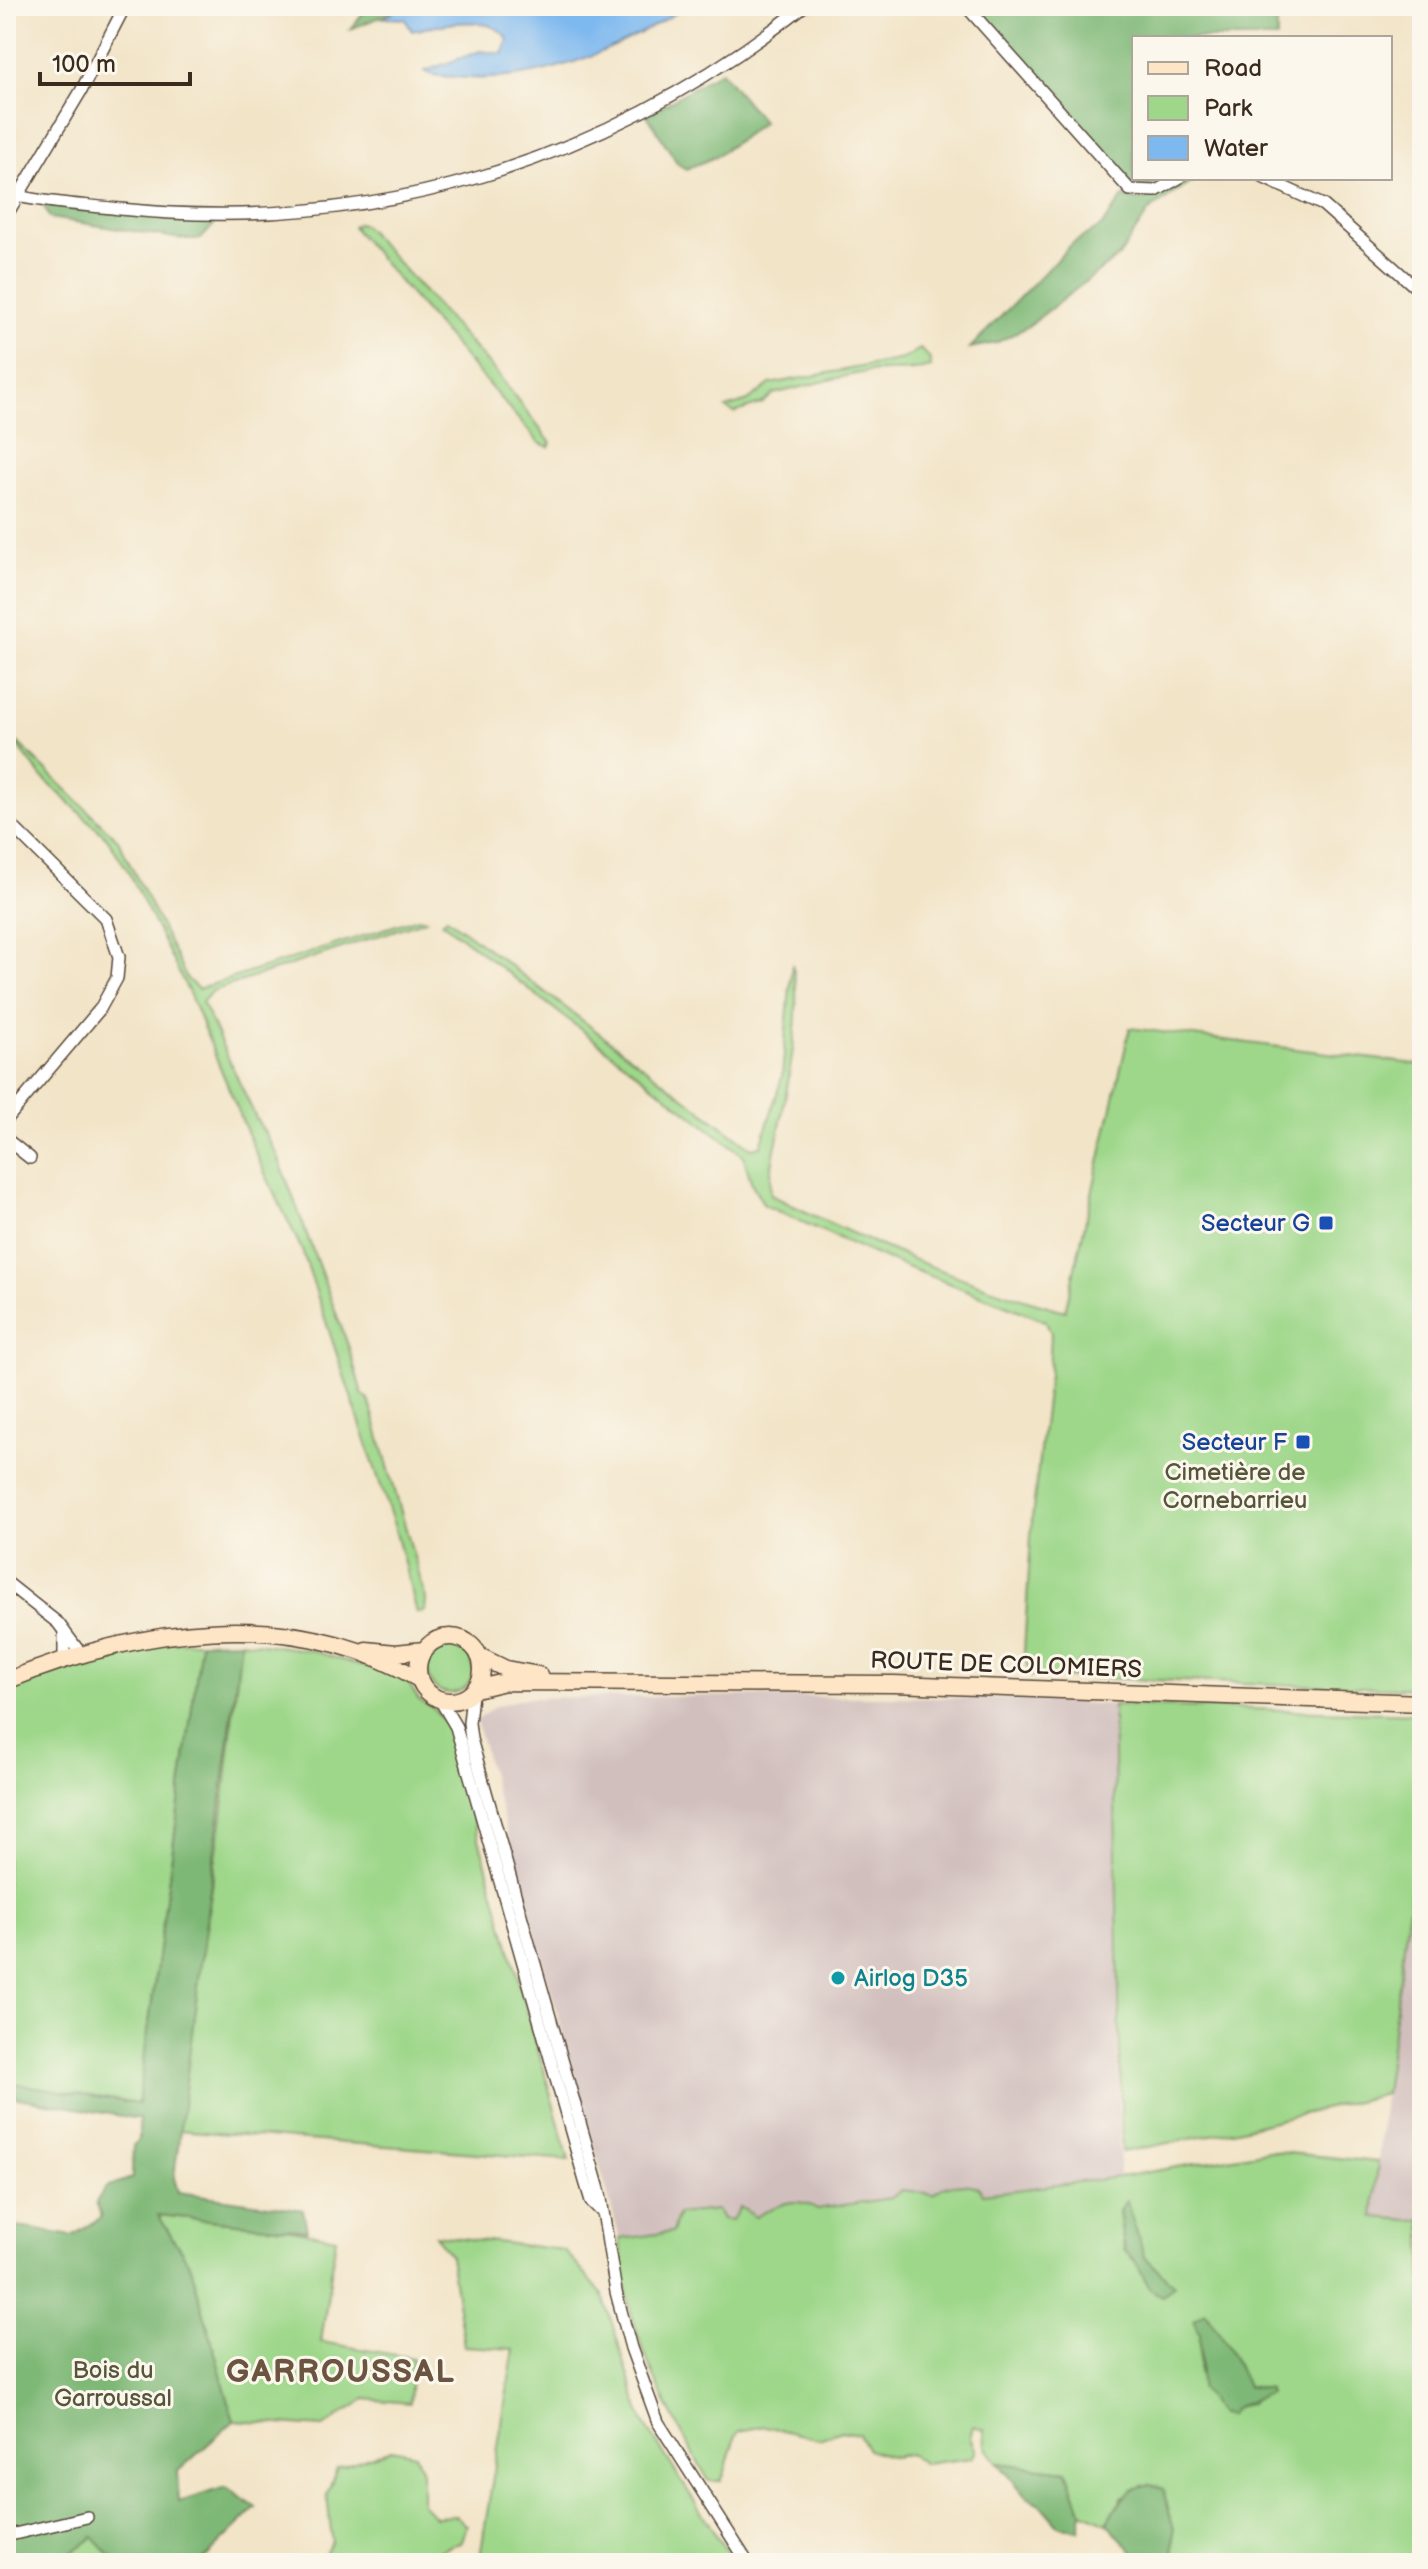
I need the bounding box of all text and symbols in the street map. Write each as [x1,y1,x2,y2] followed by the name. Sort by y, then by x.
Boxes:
[40,36,190,86] scale bar
[1132,36,1392,180] legend
[52,50,116,79] text: 100 m
[1204,54,1262,83] text: Road
[1204,94,1252,123] text: Park
[1204,134,1268,163] text: Water
[1201,1209,1310,1238] place label: Secteur G
[1317,1214,1335,1232] marker: Secteur G
[1182,1428,1288,1457] place label: Secteur F
[1294,1433,1312,1451] marker: Secteur F
[1163,1458,1307,1515] park label: Cimetière de Cornebarrieu
[870,1646,1142,1684] street label: ROUTE DE COLOMIERS
[854,1964,968,1993] place label: Airlog D35
[829,1969,847,1987] marker: Airlog D35
[226,2353,456,2392] district label: GARROUSSAL
[54,2356,172,2413] park label: Bois du Garroussal

